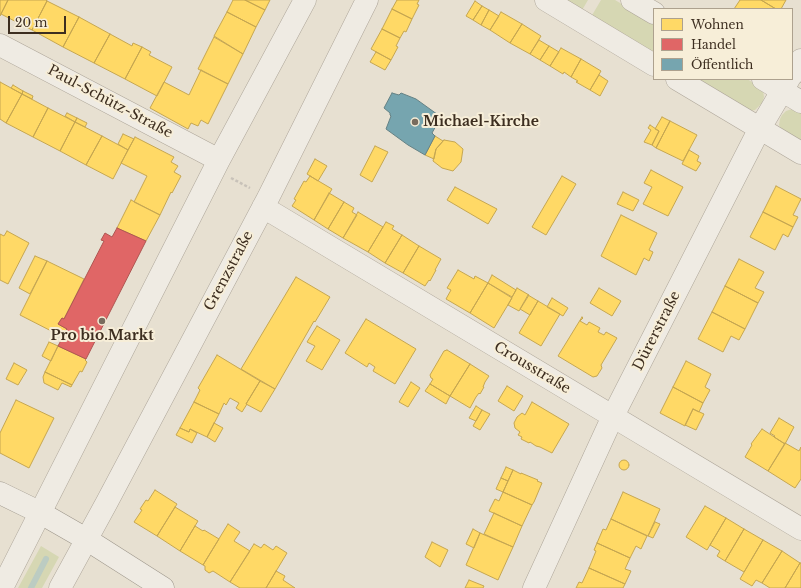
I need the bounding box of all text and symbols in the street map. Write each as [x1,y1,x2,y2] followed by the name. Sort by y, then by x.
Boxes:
[10,8,68,34] scale bar
[653,8,793,80] legend
[15,15,47,30] text: 20 m
[691,17,744,32] text: Wohnen
[691,37,736,52] text: Handel
[691,57,753,72] text: Öffentlich
[45,62,175,142] street label: Paul-Schütz-Straße
[423,114,539,130] place label: Michael-Kirche
[410,117,420,127] marker: Michael-Kirche
[201,228,257,314] street label: Grenzstraße
[630,289,684,373] street label: Dürerstraße
[97,316,107,326] marker: Pro bio.Markt
[51,328,153,344] place label: Pro bio.Markt
[491,339,573,397] street label: Crousstraße

